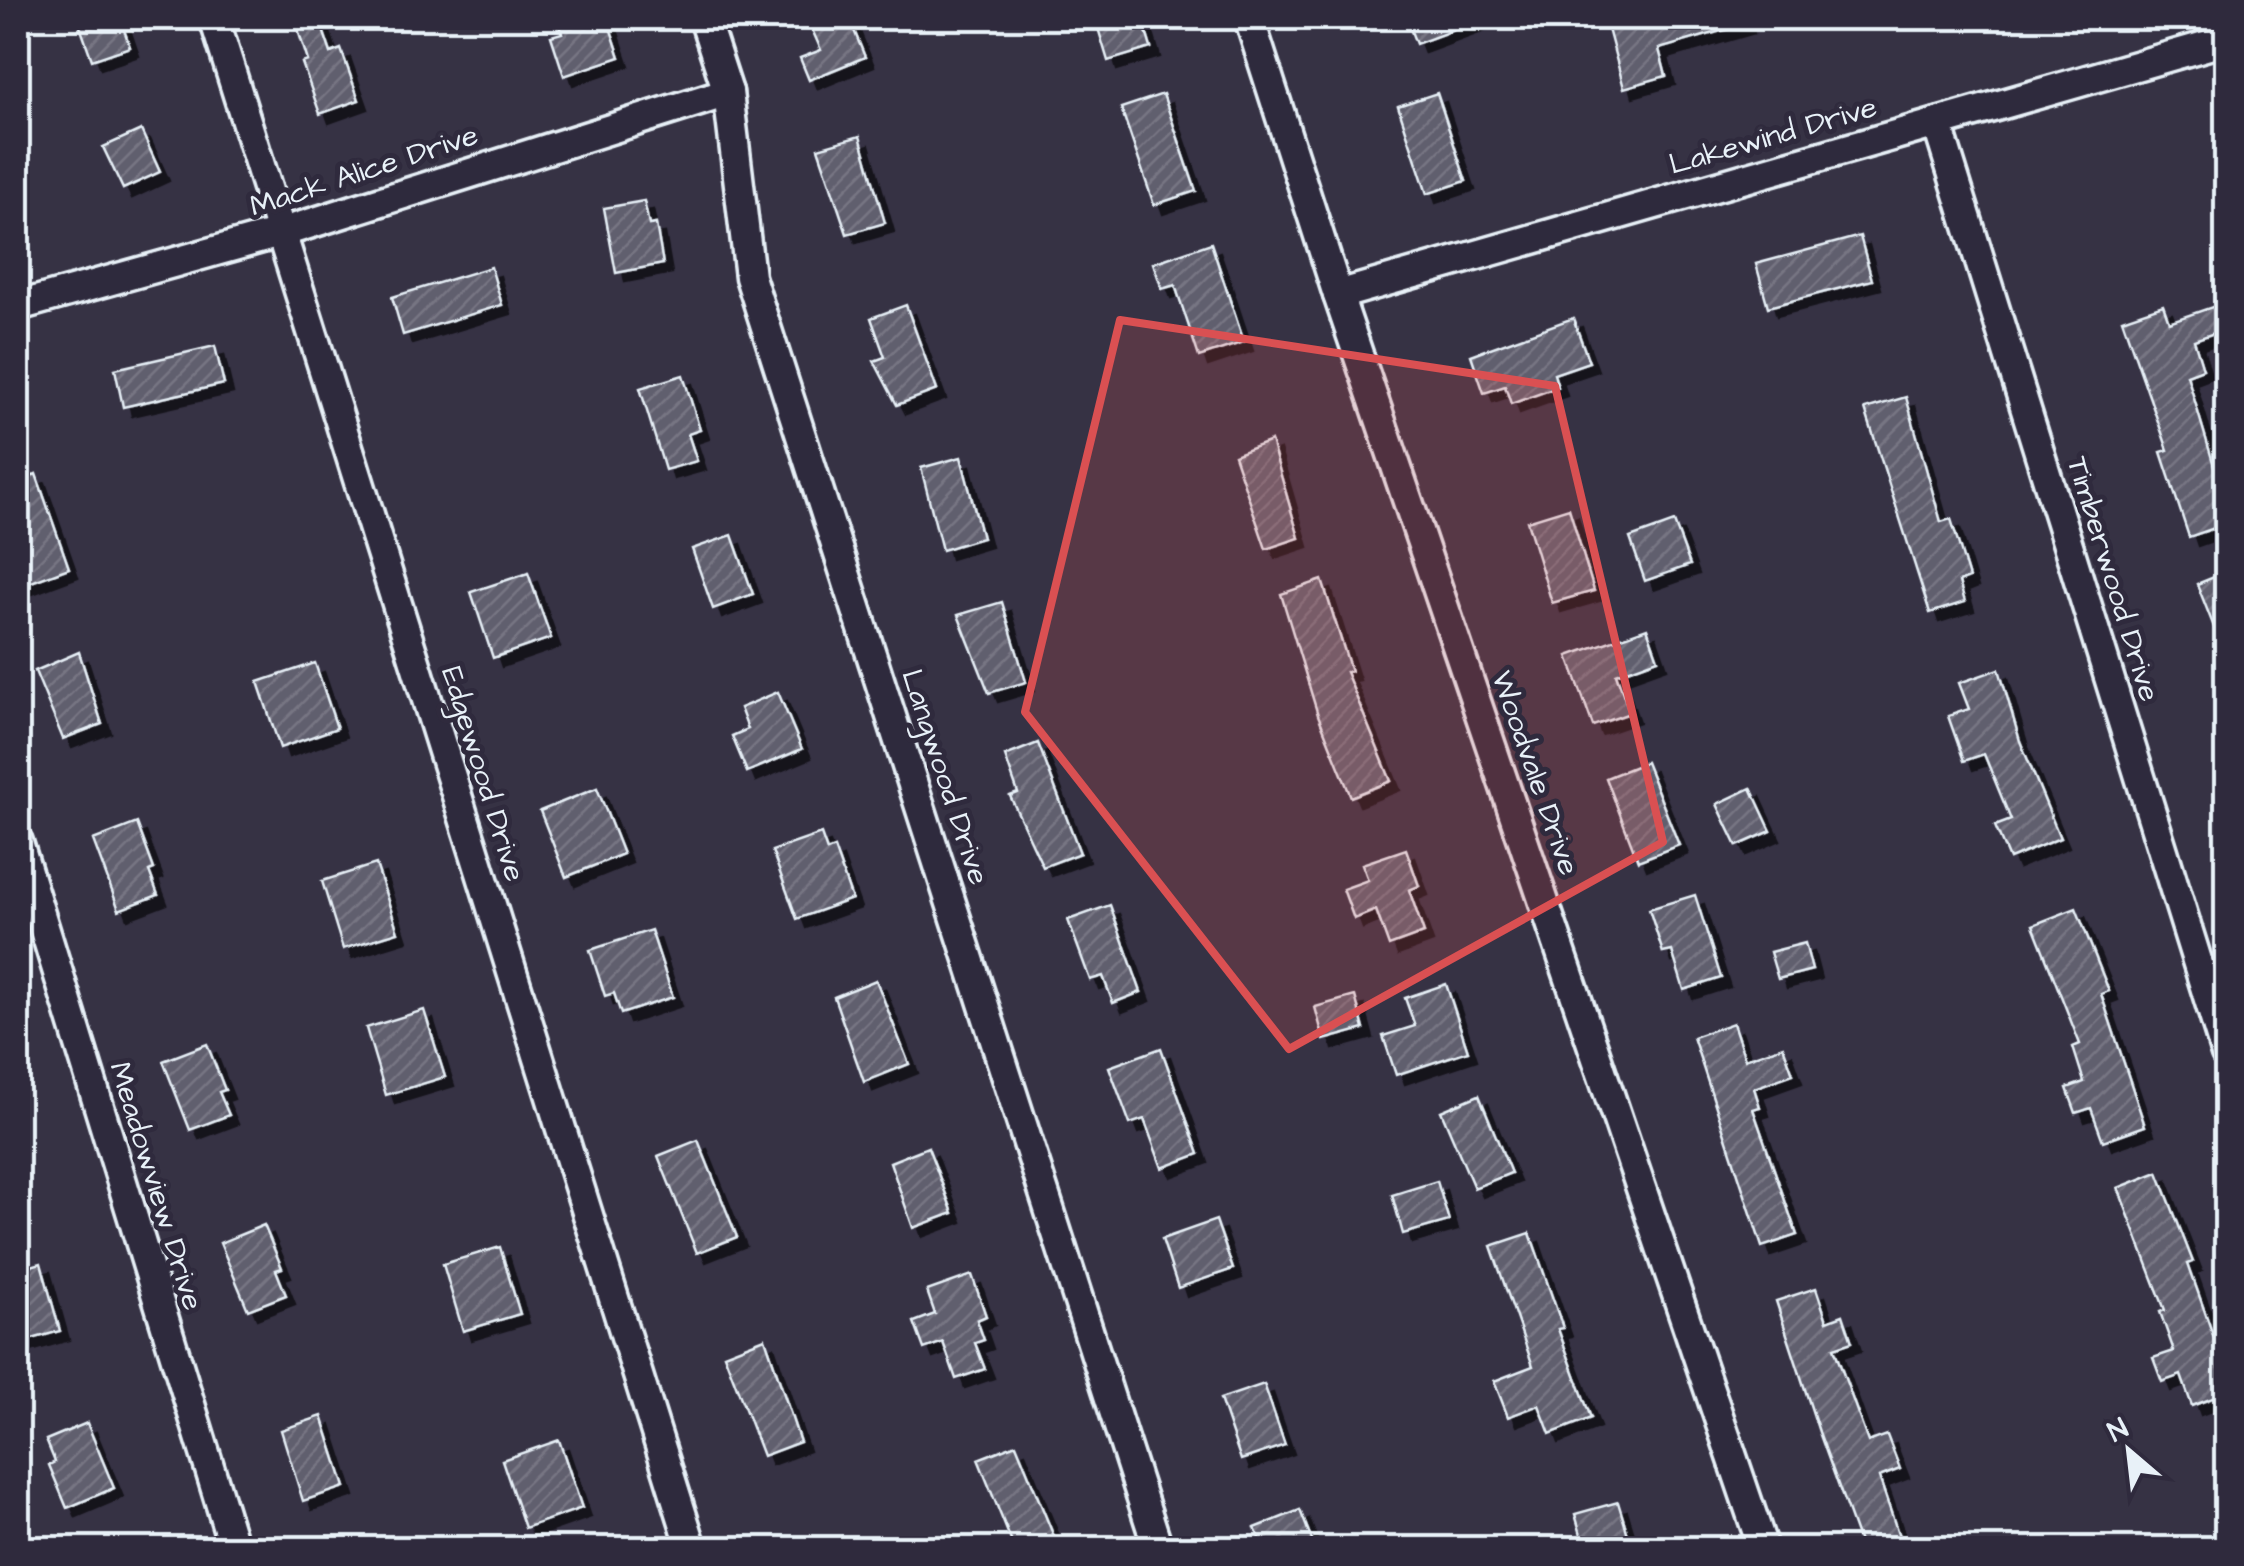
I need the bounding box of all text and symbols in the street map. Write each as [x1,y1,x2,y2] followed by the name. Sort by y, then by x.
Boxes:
[1664,86,1882,186] street label: Lakewind Drive
[245,114,483,228] street label: Mack Alice Drive
[2056,451,2170,707] street label: Timberwood Drive
[429,661,536,887] street label: Edgewood Drive
[889,664,1000,890] street label: Langwood Drive
[1480,665,1590,881] street label: Woodvale Drive
[98,1057,214,1315] street label: Meadowview Drive
[2079,1401,2179,1501] north arrow
[2101,1409,2135,1452] text: N

